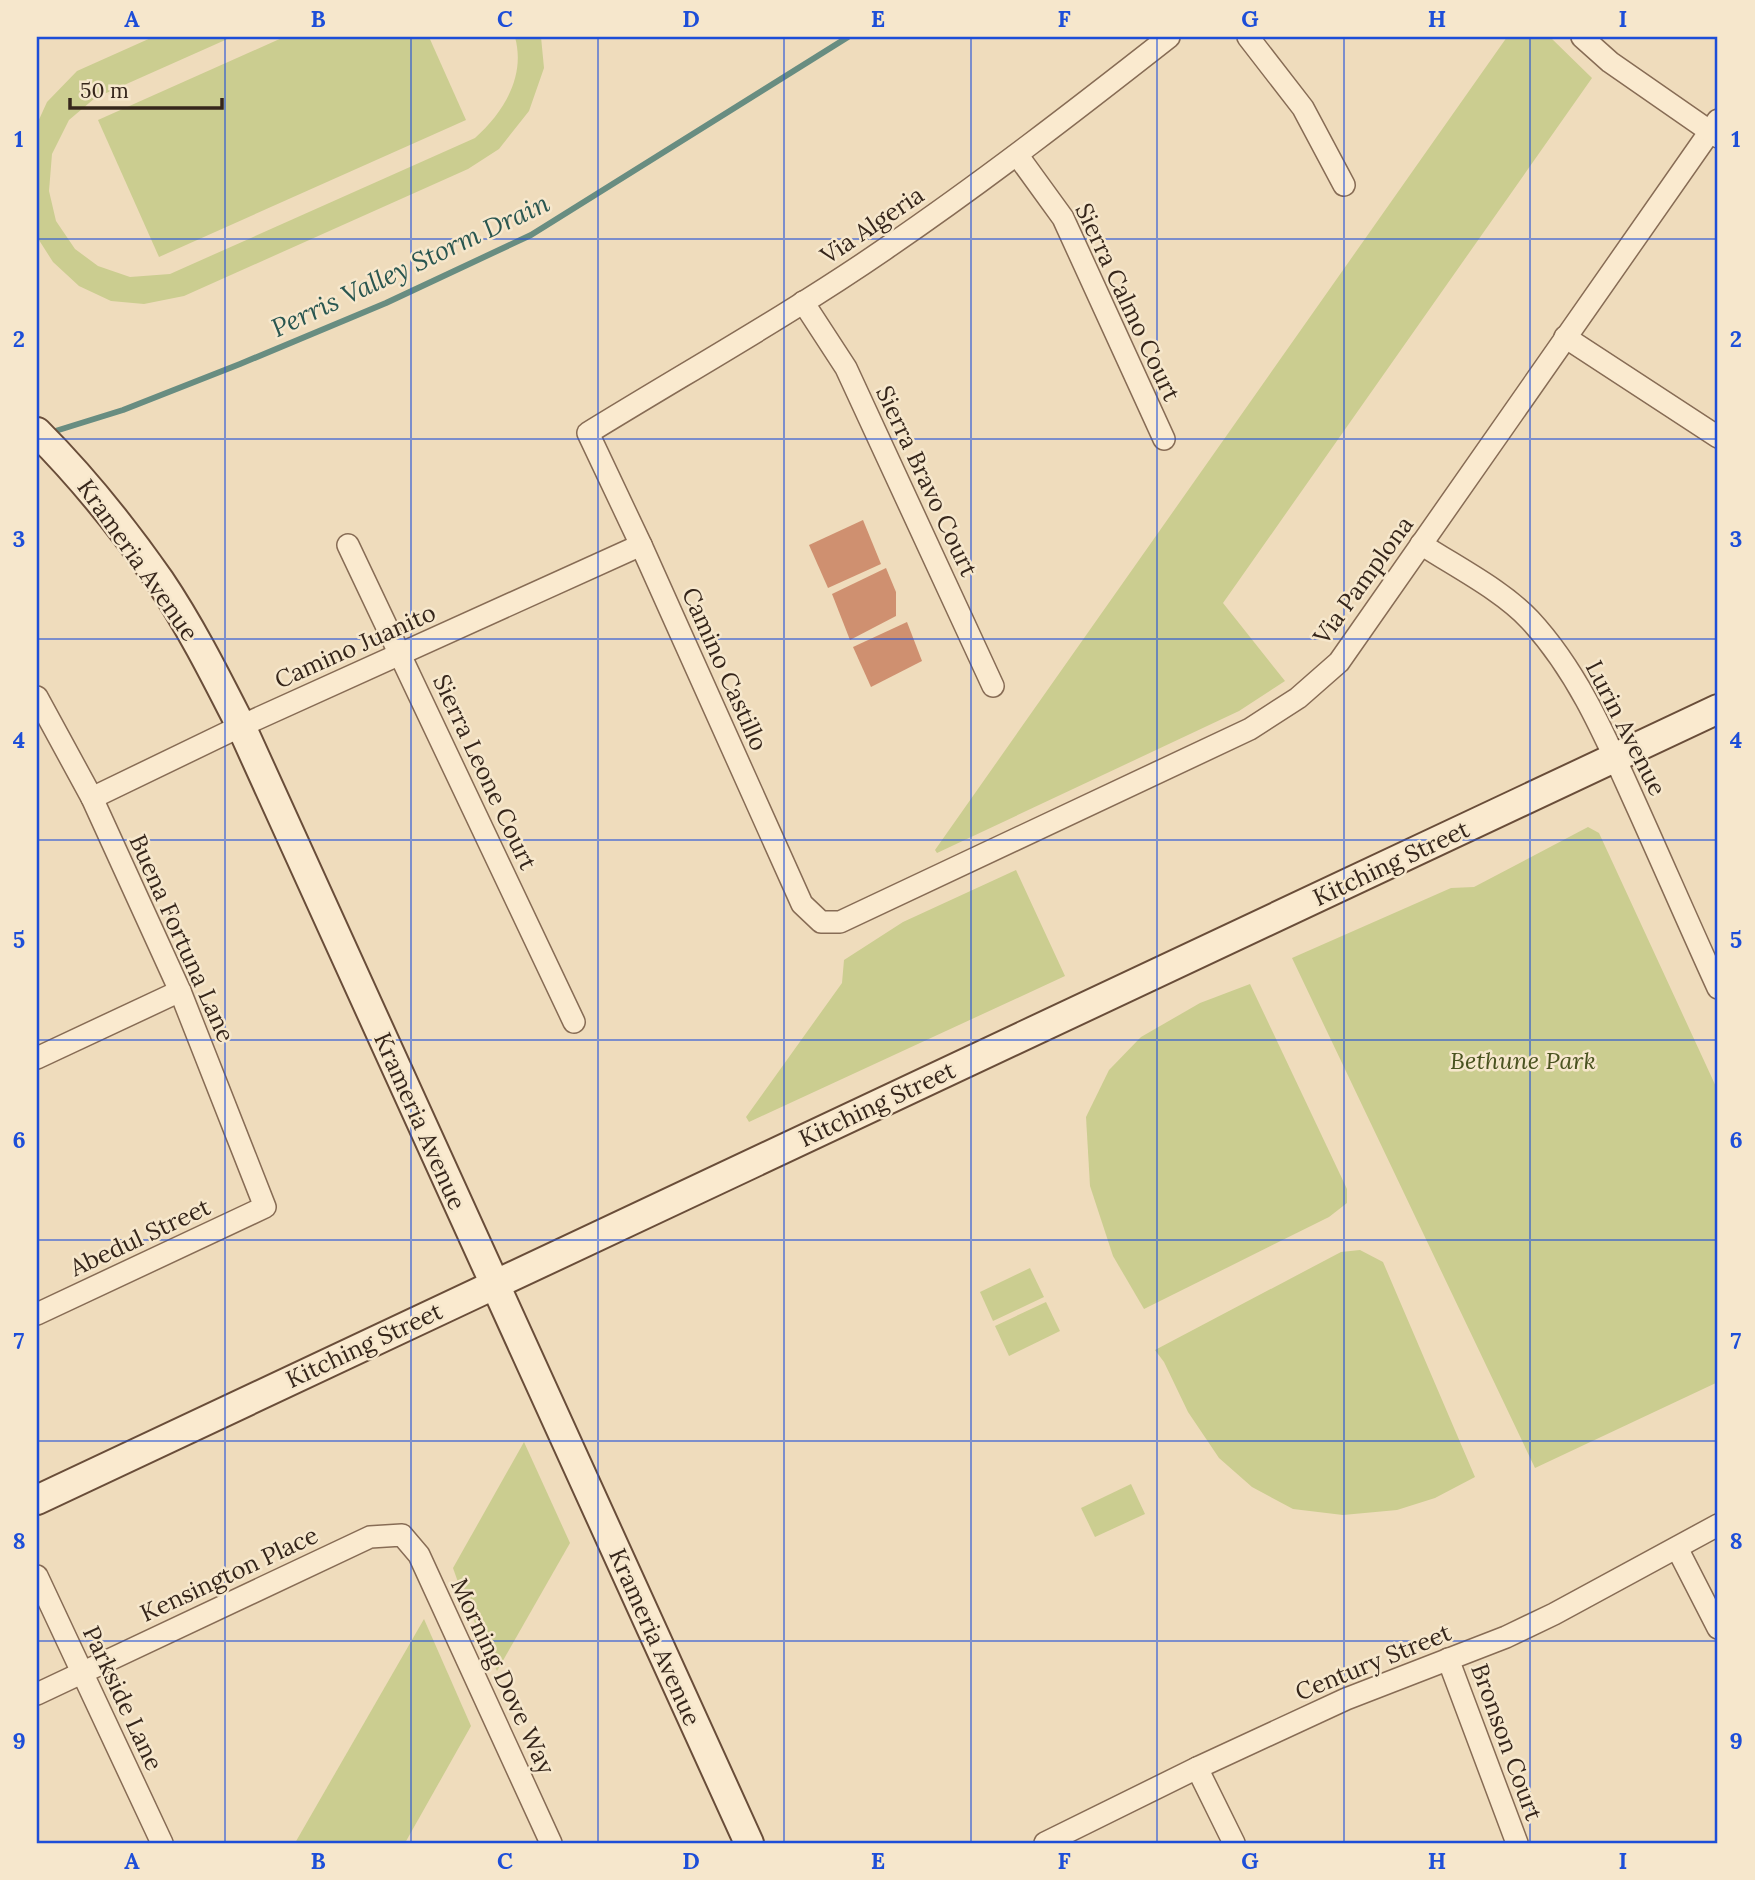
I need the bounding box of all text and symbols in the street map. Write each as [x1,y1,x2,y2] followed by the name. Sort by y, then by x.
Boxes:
[124,4,140,33] text: A
[310,4,326,33] text: B
[497,4,513,33] text: C
[682,4,700,33] text: D
[871,4,885,33] text: E
[1057,4,1071,33] text: F
[1241,4,1259,33] text: G
[1428,4,1446,33] text: H
[1619,4,1627,33] text: I
[70,66,222,110] scale bar
[80,77,129,104] text: 50 m
[14,124,24,153] text: 1
[1731,124,1741,153] text: 1
[814,179,930,271] street label: Via Algeria
[266,186,554,344] water label: Perris Valley Storm Drain
[1069,198,1188,407] street label: Sierra Calmo Court
[13,324,25,353] text: 2
[1730,324,1742,353] text: 2
[869,381,985,582] street label: Sierra Bravo Court
[71,473,205,647] street label: Krameria Avenue
[1306,510,1420,651] street label: Via Pamplona
[13,524,25,553] text: 3
[1730,524,1742,553] text: 3
[675,582,775,756] street label: Camino Castillo
[270,597,440,695] street label: Camino Juanito
[1579,655,1673,801] street label: Lurin Avenue
[426,669,544,875] street label: Sierra Leone Court
[13,725,25,754] text: 4
[1730,725,1742,754] text: 4
[1308,813,1475,913] street label: Kitching Street
[122,829,242,1047] street label: Buena Fortuna Lane
[13,925,25,954] text: 5
[1730,925,1742,954] text: 5
[367,1028,473,1214] street label: Krameria Avenue
[1450,1045,1596,1076] park label: Bethune Park
[794,1054,961,1154] street label: Kitching Street
[12,1125,26,1154] text: 6
[1729,1125,1743,1154] text: 6
[64,1191,216,1283] street label: Abedul Street
[281,1295,448,1395] street label: Kitching Street
[14,1326,25,1355] text: 7
[1731,1326,1742,1355] text: 7
[135,1519,323,1629] street label: Kensington Place
[12,1526,26,1555] text: 8
[1729,1526,1743,1555] text: 8
[602,1544,708,1730] street label: Krameria Avenue
[444,1573,562,1779] street label: Morning Dove Way
[1290,1616,1456,1707] street label: Century Street
[76,1621,170,1775] street label: Parkside Lane
[1464,1659,1550,1825] street label: Bronson Court
[12,1726,26,1755] text: 9
[1729,1726,1743,1755] text: 9
[124,1846,140,1875] text: A
[310,1846,326,1875] text: B
[497,1846,513,1875] text: C
[682,1846,700,1875] text: D
[871,1846,885,1875] text: E
[1057,1846,1071,1875] text: F
[1241,1846,1259,1875] text: G
[1428,1846,1446,1875] text: H
[1619,1846,1627,1875] text: I

